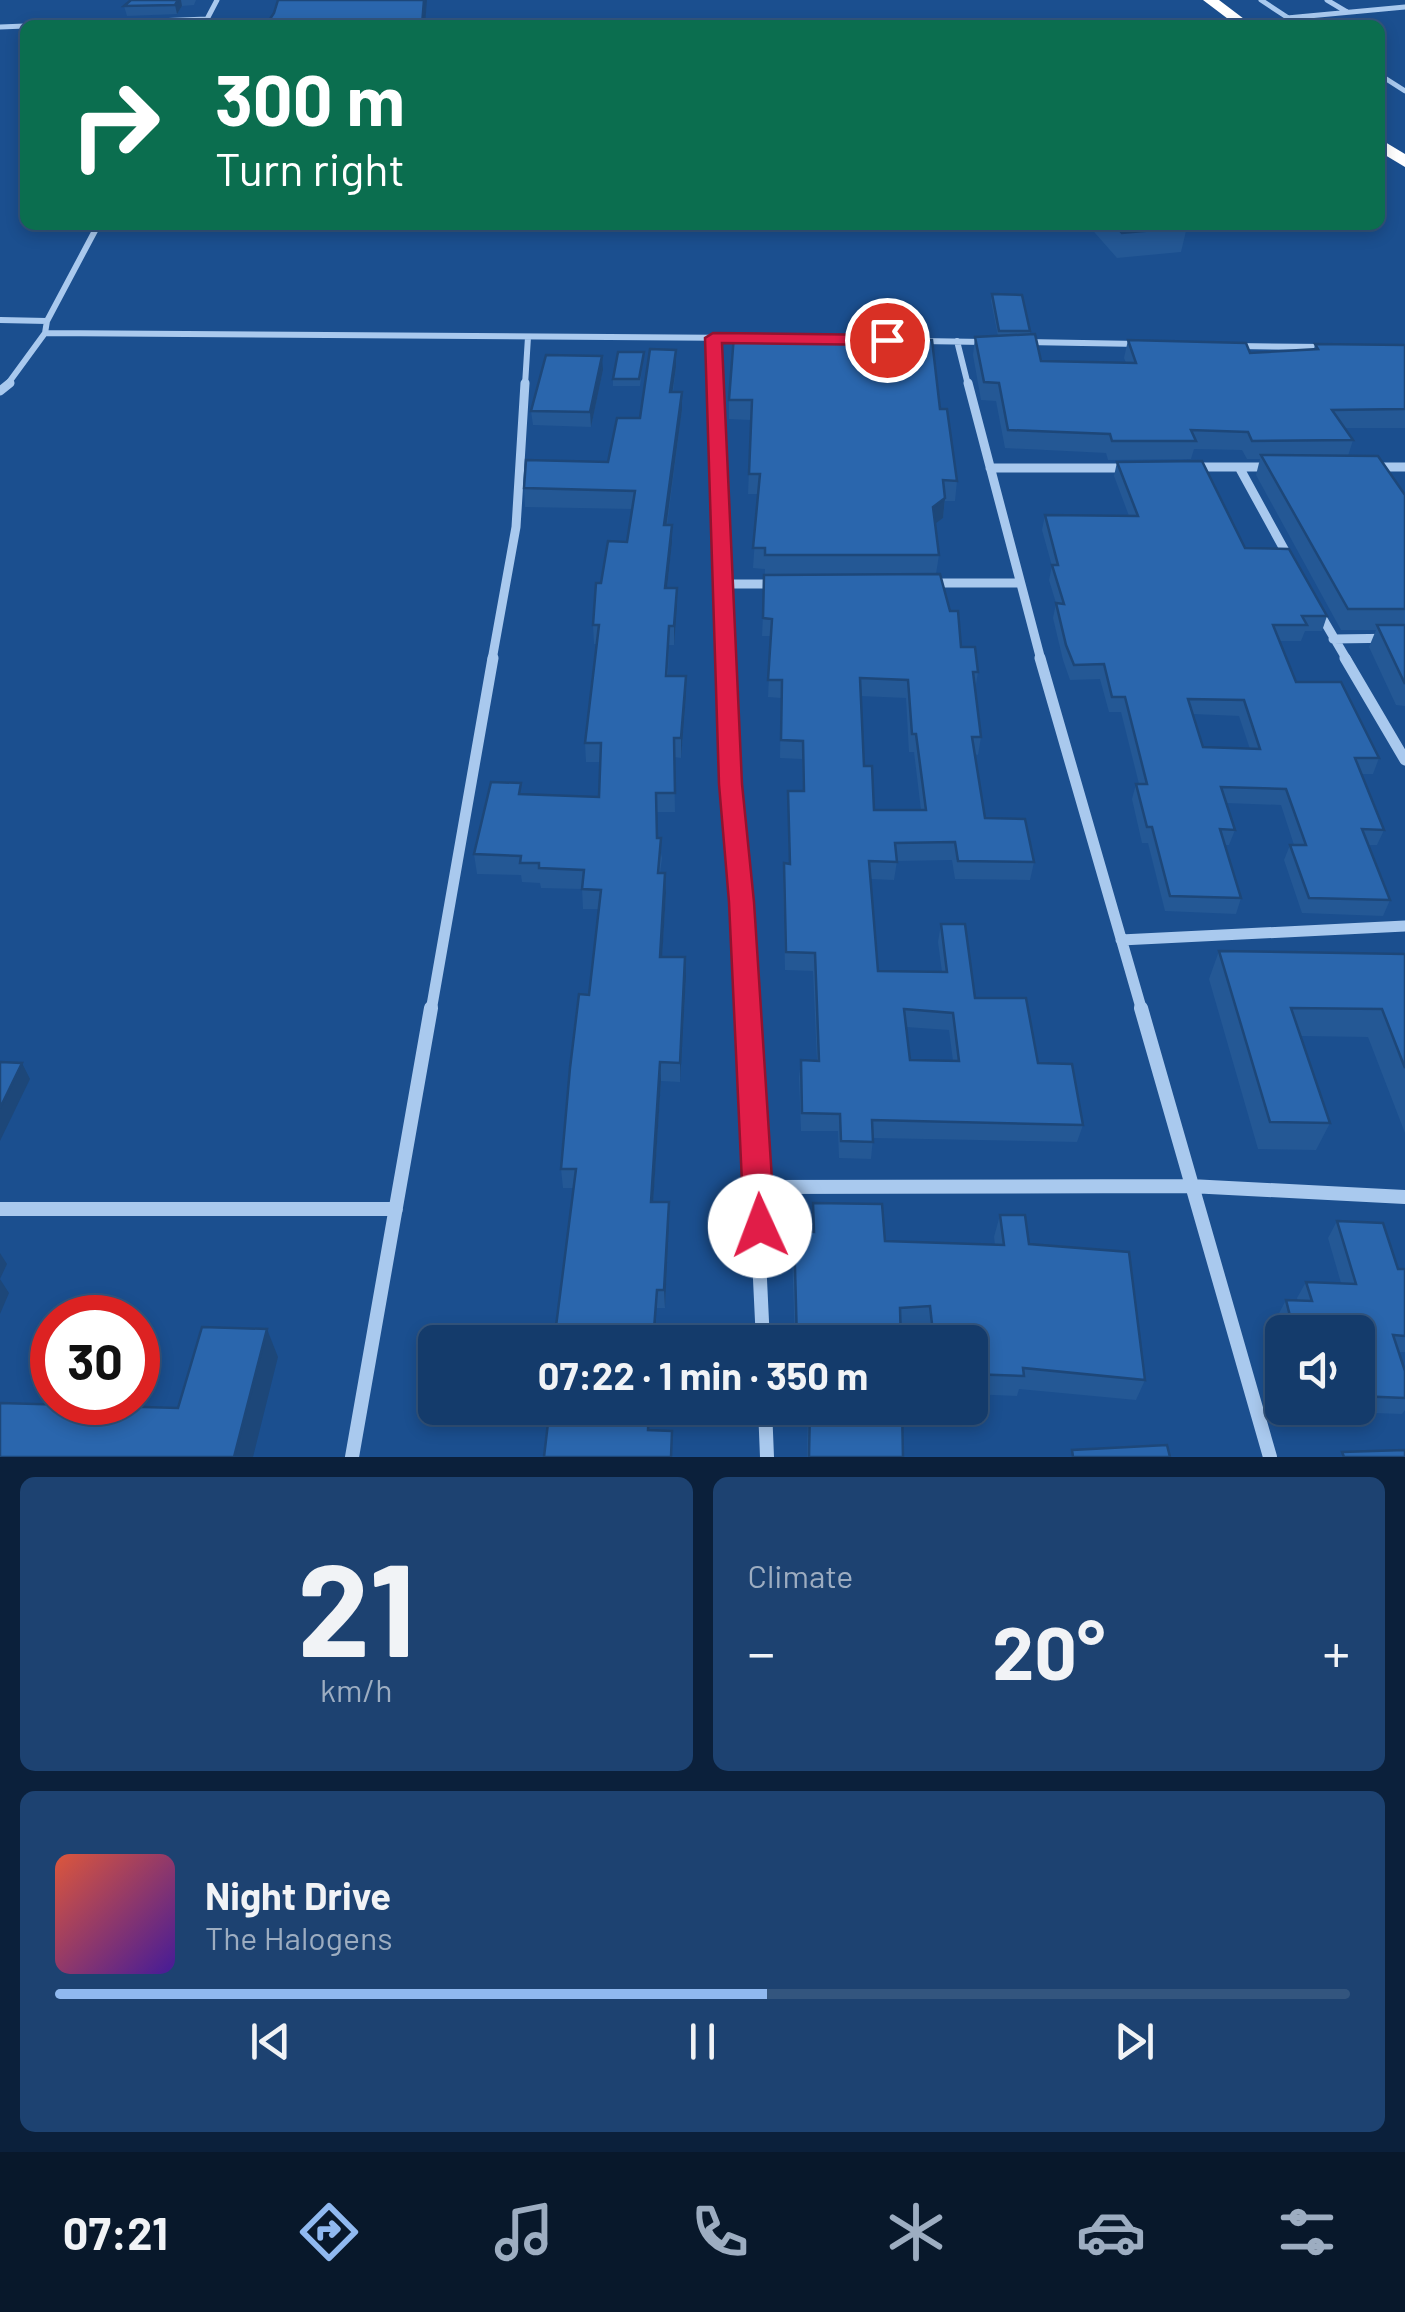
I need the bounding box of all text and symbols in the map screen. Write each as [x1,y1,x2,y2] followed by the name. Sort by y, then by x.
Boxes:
[215,56,405,140] text: 300 m
[50,60,180,190] icon: right
[215,141,405,195] text: Turn right
[845,298,930,383] pin
[860,313,915,368] icon: arrive
[708,1174,812,1278] position arrow
[30,1295,160,1425] speed limit sign: 30
[1265,1315,1375,1425] map controls
[1265,1315,1375,1425] button: sound
[538,1352,868,1398] text: 07:22 · 1 min · 350 m
[297,1527,415,1683] text: 21
[748,1556,853,1594] text: Climate
[992,1605,1105,1695] text: 20°
[748,1618,775,1684] text: −
[1322,1618,1350,1684] text: +
[320,1670,392,1708] text: km/h
[205,1872,391,1918] text: Night Drive
[205,1918,393,1956] text: The Halogens
[243,2014,298,2069] icon: previous
[675,2014,730,2069] icon: pause
[1107,2014,1162,2069] icon: next
[294,2197,364,2267] icon: directions
[489,2197,559,2267] icon: music
[685,2197,755,2267] icon: phone
[881,2197,951,2267] icon: climate
[1076,2197,1146,2267] icon: car
[1272,2197,1342,2267] icon: filters
[63,2205,168,2259] text: 07:21

